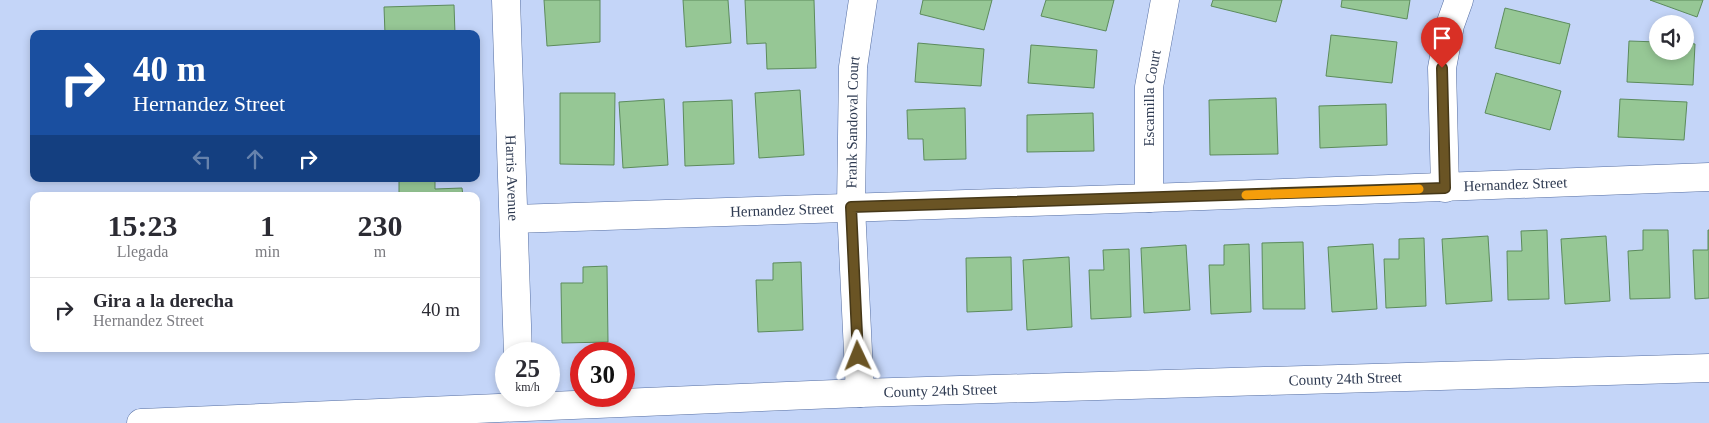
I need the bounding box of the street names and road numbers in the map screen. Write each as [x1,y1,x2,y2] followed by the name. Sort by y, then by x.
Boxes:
[1141,48,1164,147] street label: Escamilla Court
[843,54,863,189] street label: Frank Sandoval Court
[503,135,521,221] street label: Harris Avenue
[1463,174,1568,194] street label: Hernandez Street
[730,200,835,220] street label: Hernandez Street
[1288,369,1403,388] street label: County 24th Street
[883,381,998,400] street label: County 24th Street

